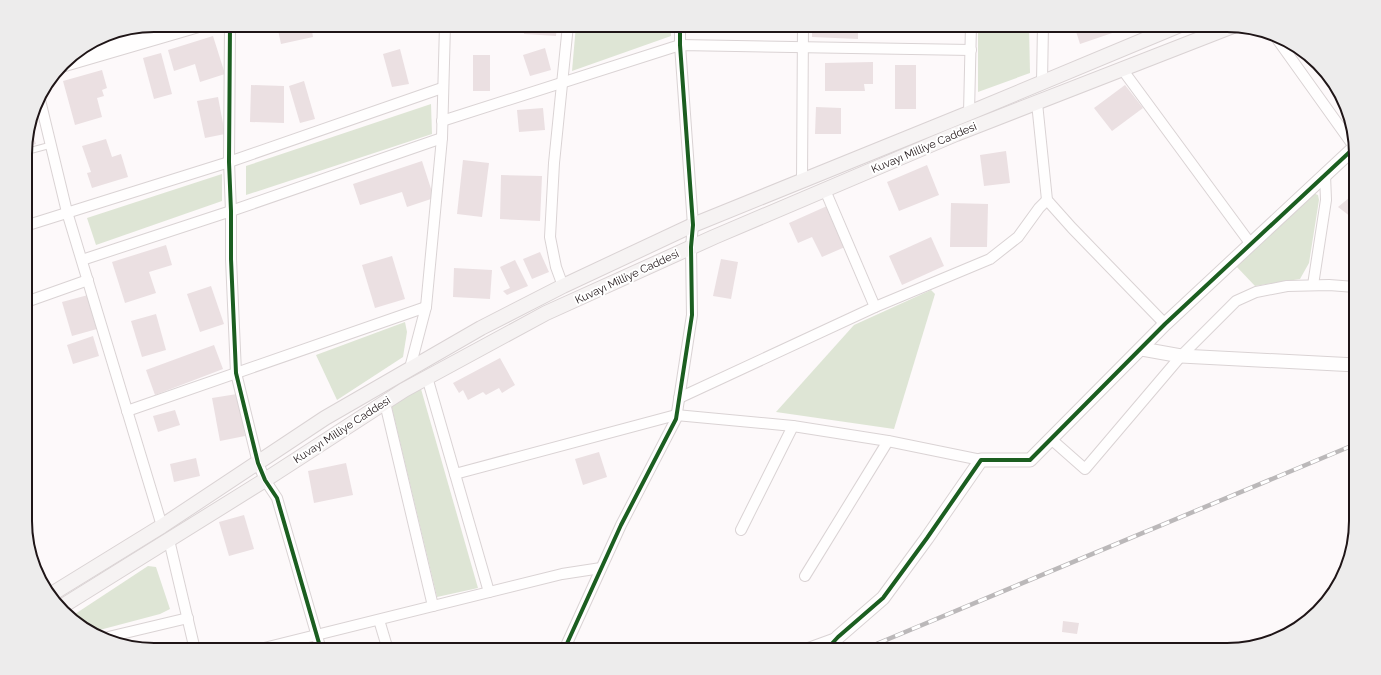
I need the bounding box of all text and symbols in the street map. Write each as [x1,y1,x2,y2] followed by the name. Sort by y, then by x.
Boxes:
[869,120,979,176] street label: Kuvayı Milliye Caddesi
[573,247,681,307] street label: Kuvayı Milliye Caddesi
[291,394,393,466] street label: Kuvayı Milliye Caddesi

